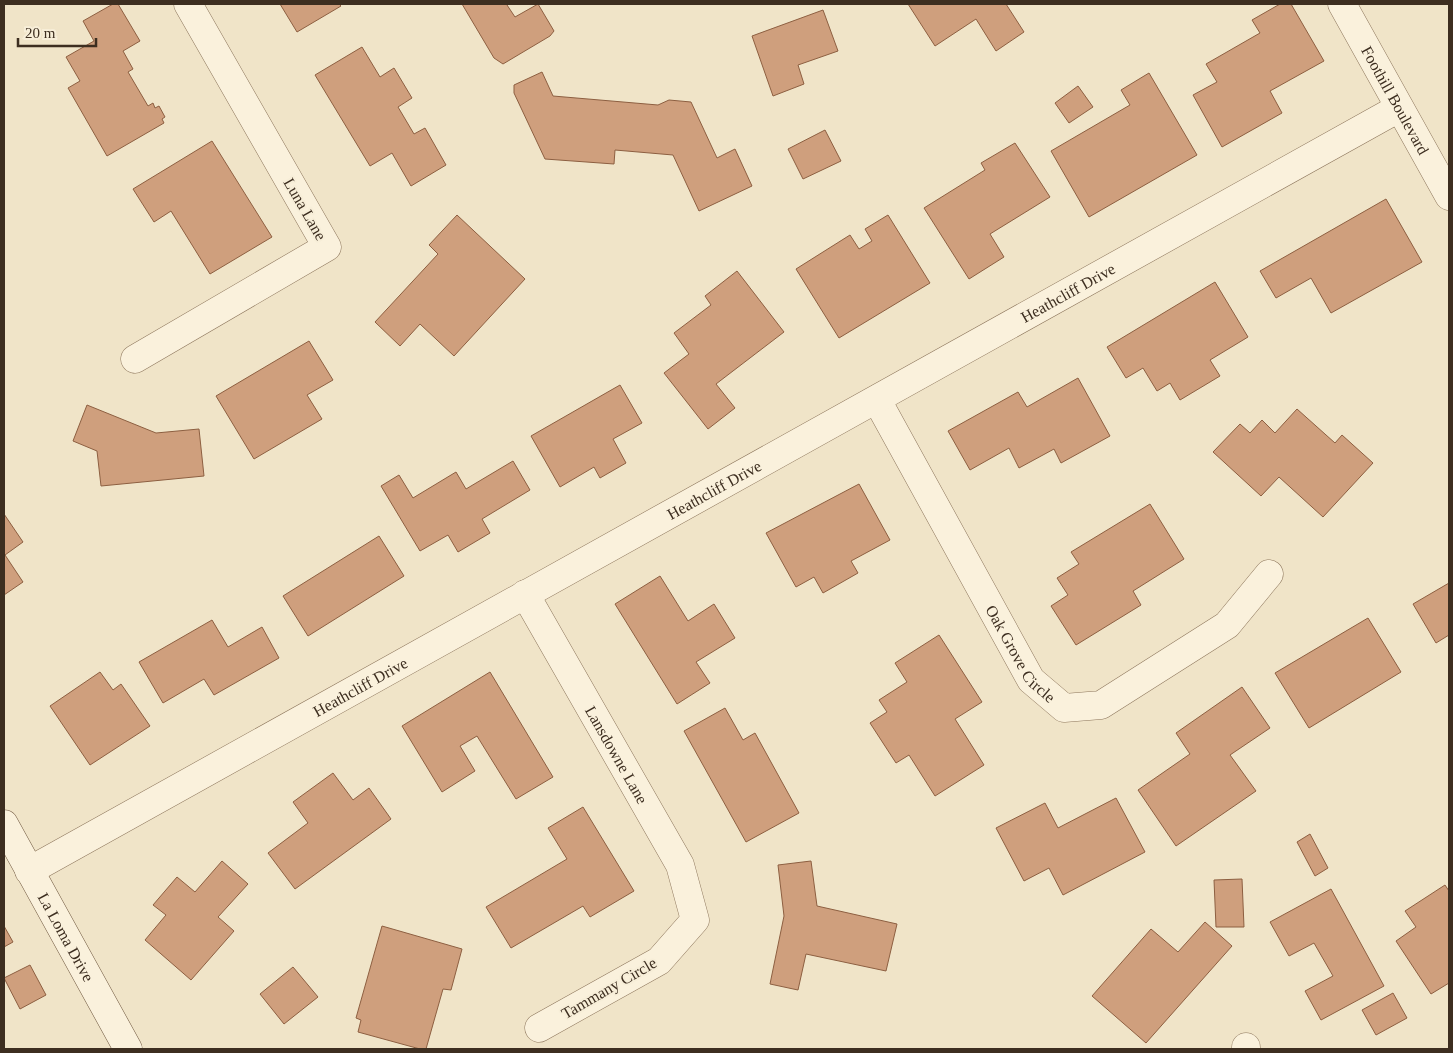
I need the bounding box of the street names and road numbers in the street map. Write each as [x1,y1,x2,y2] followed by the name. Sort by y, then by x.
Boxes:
[1359,43,1433,157] street label: Foothill Boulevard
[280,175,330,243] street label: Luna Lane
[1018,259,1118,325] street label: Heathcliff Drive
[664,457,764,523] street label: Heathcliff Drive
[983,602,1059,705] street label: Oak Grove Circle
[310,654,410,720] street label: Heathcliff Drive
[582,703,651,806] street label: Lansdowne Lane
[35,890,98,984] street label: La Loma Drive
[558,954,660,1023] street label: Tammany Circle

